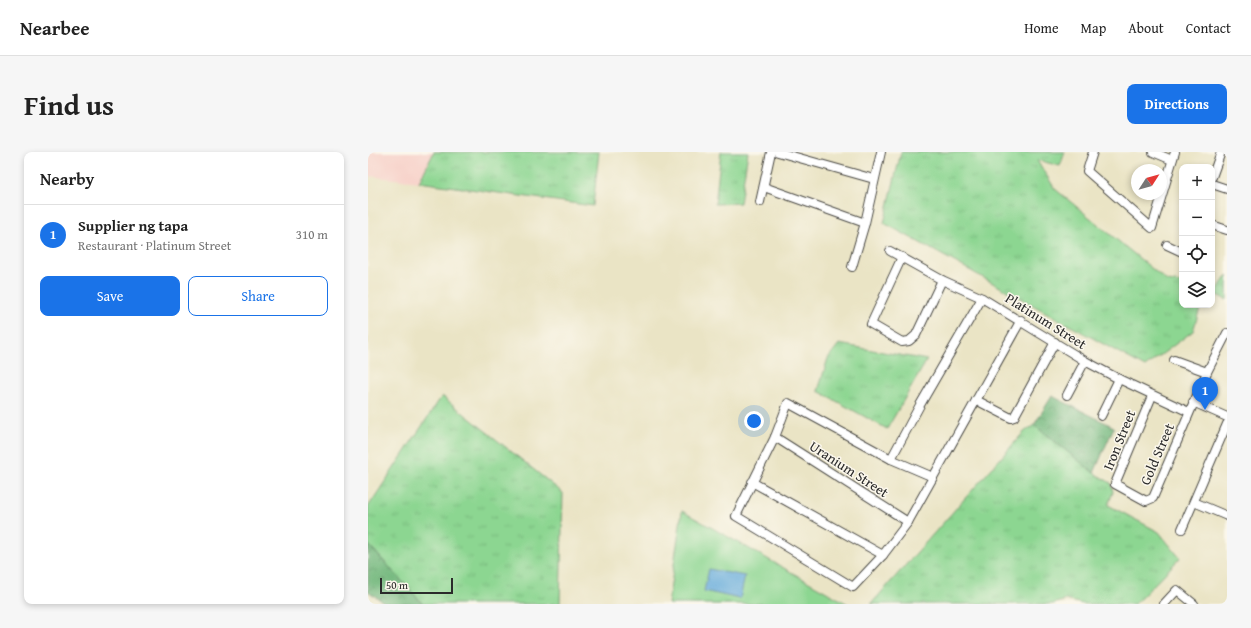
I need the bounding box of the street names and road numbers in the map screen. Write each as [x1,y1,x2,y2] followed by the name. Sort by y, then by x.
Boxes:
[1002,288,1090,354] street label: Platinum Street
[1098,407,1140,473] street label: Iron Street
[1135,420,1179,488] street label: Gold Street
[805,436,893,502] street label: Uranium Street

